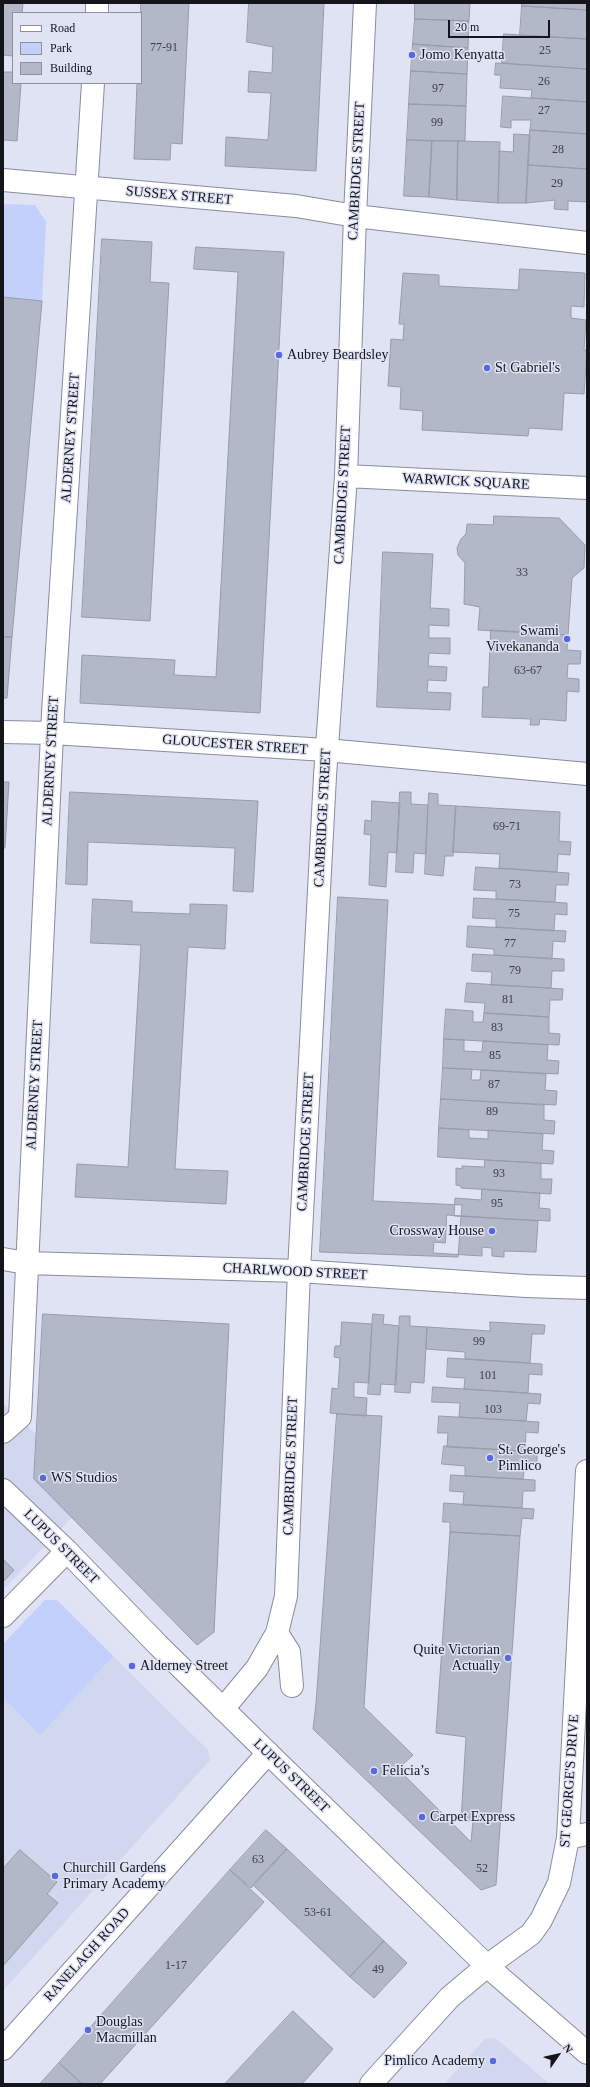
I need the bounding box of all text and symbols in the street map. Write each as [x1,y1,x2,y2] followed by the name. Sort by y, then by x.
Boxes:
[12,12,142,84] legend
[450,12,552,38] scale bar
[455,20,479,34] text: 20 m
[50,21,75,35] text: Road
[50,41,72,55] text: Park
[150,41,178,55] house number: 77-91
[539,44,551,58] house number: 25
[420,47,504,63] place label: Jomo Kenyatta
[407,50,417,60] marker: Jomo Kenyatta
[50,61,92,75] text: Building
[538,75,550,89] house number: 26
[432,82,444,96] house number: 97
[345,101,369,241] street label: CAMBRIDGE STREET
[538,104,550,118] house number: 27
[431,116,443,130] house number: 99
[552,143,564,157] house number: 28
[551,177,563,191] house number: 29
[125,183,233,209] street label: SUSSEX STREET
[287,347,388,363] place label: Aubrey Beardsley
[274,350,284,360] marker: Aubrey Beardsley
[495,360,560,376] place label: St Gabriel's
[482,363,492,373] marker: St Gabriel's
[58,372,84,504] street label: ALDERNEY STREET
[331,425,355,565] street label: CAMBRIDGE STREET
[402,470,530,494] street label: WARWICK SQUARE
[516,566,528,580] house number: 33
[486,623,559,656] place label: Swami Vivekananda
[562,634,572,644] marker: Swami Vivekananda
[514,664,542,678] house number: 63-67
[39,696,63,826] street label: ALDERNEY STREET
[162,732,308,758] street label: GLOUCESTER STREET
[311,748,335,888] street label: CAMBRIDGE STREET
[493,820,521,834] house number: 69-71
[509,878,521,892] house number: 73
[508,907,520,921] house number: 75
[504,937,516,951] house number: 77
[509,964,521,978] house number: 79
[502,993,514,1007] house number: 81
[23,1020,47,1150] street label: ALDERNEY STREET
[491,1021,503,1035] house number: 83
[489,1049,501,1063] house number: 85
[294,1072,318,1212] street label: CAMBRIDGE STREET
[488,1078,500,1092] house number: 87
[486,1105,498,1119] house number: 89
[493,1167,505,1181] house number: 93
[491,1197,503,1211] house number: 95
[390,1223,484,1239] place label: Crossway House
[487,1226,497,1236] marker: Crossway House
[222,1260,368,1284] street label: CHARLWOOD STREET
[473,1335,485,1349] house number: 99
[479,1369,497,1383] house number: 101
[280,1396,302,1536] street label: CAMBRIDGE STREET
[484,1403,502,1417] house number: 103
[498,1442,566,1474] place label: St. George's Pimlico
[485,1453,495,1463] marker: St. George's Pimlico
[51,1470,118,1486] place label: WS Studios
[38,1473,48,1483] marker: WS Studios
[20,1506,102,1588] street label: LUPUS STREET
[413,1642,500,1674] place label: Quite Victorian Actually
[503,1653,513,1663] marker: Quite Victorian Actually
[140,1658,228,1674] place label: Alderney Street
[127,1661,137,1671] marker: Alderney Street
[557,1714,583,1848] street label: ST GEORGE'S DRIVE
[249,1736,333,1816] street label: LUPUS STREET
[382,1763,429,1779] place label: Felicia’s
[369,1766,379,1776] marker: Felicia’s
[430,1809,515,1825] place label: Carpet Express
[417,1812,427,1822] marker: Carpet Express
[252,1853,264,1867] house number: 63
[63,1860,166,1892] place label: Churchill Gardens Primary Academy
[476,1862,488,1876] house number: 52
[50,1871,60,1881] marker: Churchill Gardens Primary Academy
[41,1905,133,2005] street label: RANELAGH ROAD
[304,1906,332,1920] house number: 53-61
[165,1959,187,1973] house number: 1-17
[372,1963,384,1977] house number: 49
[96,2014,157,2046] place label: Douglas Macmillan
[83,2025,93,2035] marker: Douglas Macmillan
[538,2035,578,2075] north arrow
[561,2042,575,2055] text: N
[384,2053,485,2069] place label: Pimlico Academy
[488,2056,498,2066] marker: Pimlico Academy

